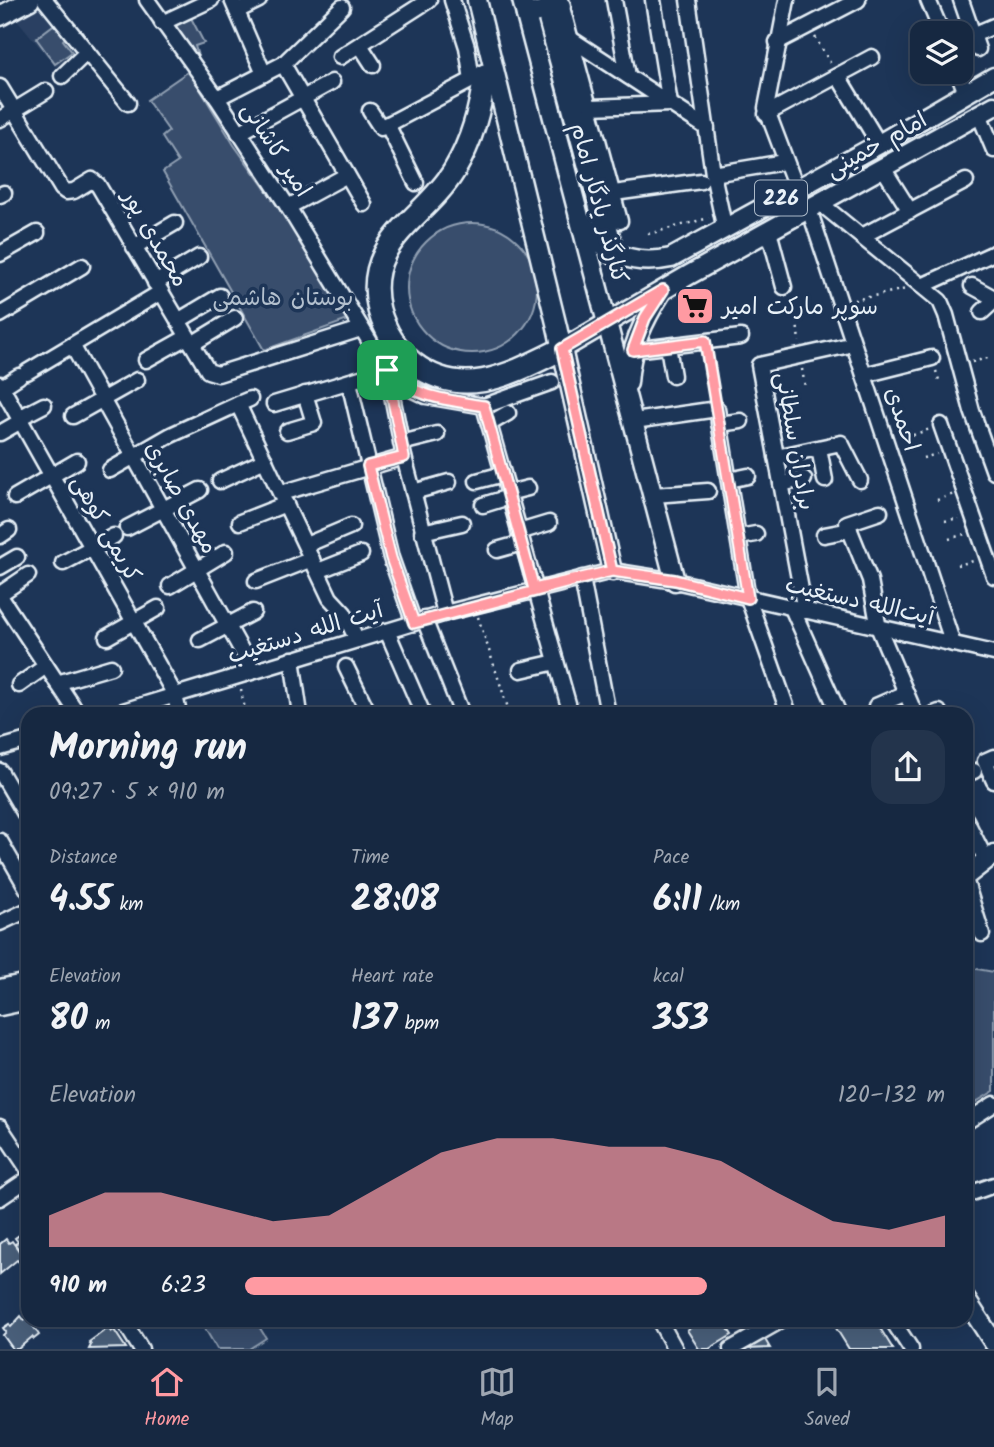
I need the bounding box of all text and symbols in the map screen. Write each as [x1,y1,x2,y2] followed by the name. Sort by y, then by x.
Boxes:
[910,21,973,84] map controls
[910,21,973,84] button: layers
[231,95,320,205] street label: امیر کاشانی
[820,103,934,188] street label: امام خمینی
[559,119,637,288] street label: کنارگذر یادگار امام
[755,180,807,216] road number: 226
[111,181,197,295] street label: محمدی پور
[212,281,354,317] park label: بوستان هاشمی
[674,285,716,327] supermarket icon: سوپر مارکت امیر
[720,290,878,326] place label: سوپر مارکت امیر
[357,340,417,400] pin
[368,351,406,389] icon: arrive
[764,369,824,513] street label: برادران سلطانی
[874,383,928,456] street label: احمدی
[134,435,226,561] street label: مهدی صابری
[61,469,150,589] street label: کریمی کوهی
[781,567,939,637] street label: آیت‌الله دستغیب
[223,593,389,675] street label: آیت الله دستغیب
[49,719,247,779] text: Morning run
[871,730,945,804] button: share
[49,775,225,811] text: 09:27 · 5 × 910 m
[49,843,117,873] text: Distance
[351,843,389,873] text: Time
[653,843,689,873] text: Pace
[49,873,112,929] text: 4.55
[351,873,439,929] text: 28:08
[653,873,702,929] text: 6:11
[112,890,143,920] text: km
[702,890,740,920] text: /km
[49,962,121,992] text: Elevation
[351,962,434,992] text: Heart rate
[653,962,684,992] text: kcal
[49,992,88,1048] text: 80
[351,992,397,1048] text: 137
[653,992,709,1048] text: 353
[88,1009,110,1039] text: m
[397,1009,439,1039] text: bpm
[49,1078,136,1114] text: Elevation
[838,1078,945,1114] text: 120–132 m
[49,1268,107,1304] text: 910 m
[161,1268,206,1304] text: 6:23
[144,1363,189,1435] tab: Home
[478,1363,516,1435] tab: Map
[805,1363,850,1435] tab: Saved

